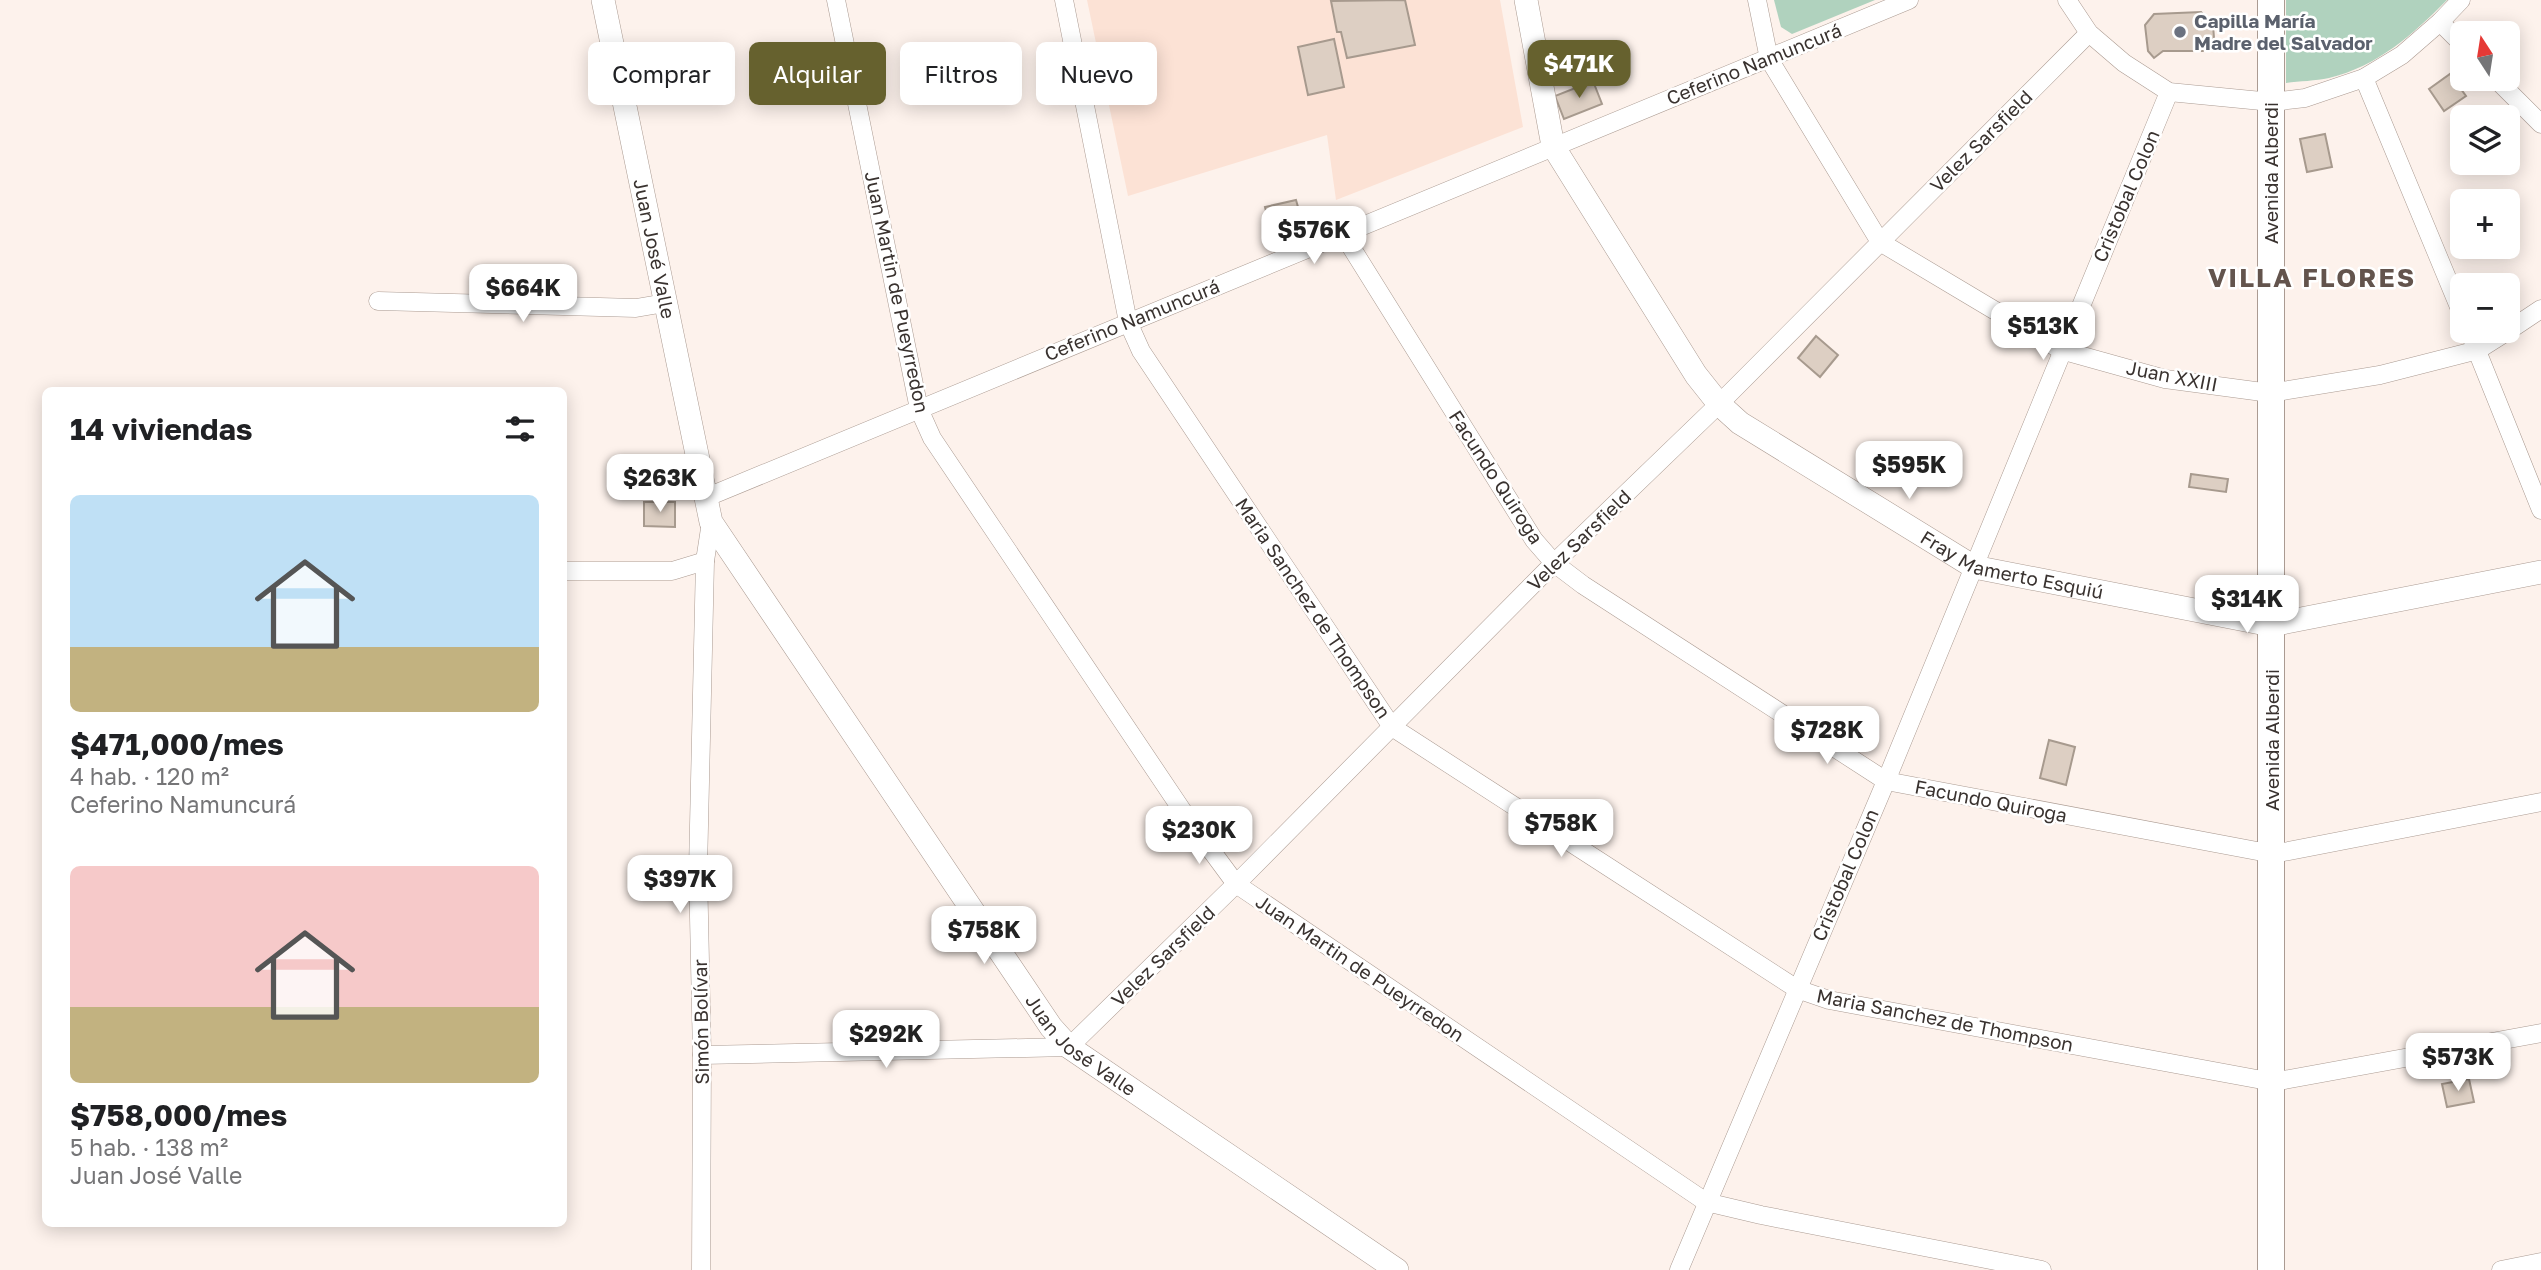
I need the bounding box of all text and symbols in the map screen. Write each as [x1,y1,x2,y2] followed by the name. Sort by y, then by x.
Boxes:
[2194,9,2373,54] place label: Capilla María Madre del Salvador
[1663,18,1845,109] street label: Ceferino Namuncurá
[2450,21,2520,91] north arrow
[2450,21,2520,343] map controls
[2172,24,2188,40] marker: Capilla María Madre del Salvador
[1530,41,1628,100] pin: $471K
[588,42,735,105] chip: Comprar
[749,42,886,105] chip: Alquilar
[900,42,1022,105] chip: Filtros
[1036,42,1157,105] chip: Nuevo
[1544,49,1614,77] text: $471K
[1925,85,2036,196] street label: Velez Sarsfield
[2259,102,2282,244] street label: Avenida Alberdi
[2450,105,2520,175] button: layers
[2087,126,2164,265] street label: Cristobal Colon
[861,169,934,415] street label: Juan Martin de Pueyrredon
[629,177,681,321] street label: Juan José Valle
[2450,189,2520,259] button: +
[1265,206,1363,266] pin: $576K
[1277,215,1351,243] text: $576K
[2208,262,2416,293] district label: VILLA FLORES
[474,264,572,324] pin: $664K
[485,273,561,301] text: $664K
[2450,273,2520,343] button: −
[1041,274,1223,365] street label: Ceferino Namuncurá
[1994,302,2092,362] pin: $513K
[2007,311,2079,339] text: $513K
[2125,355,2220,396] street label: Juan XXIII
[1445,406,1548,548] street label: Facundo Quiroga
[501,410,539,448] icon: filters
[70,411,253,447] text: 14 viviendas
[1860,442,1958,501] pin: $595K
[1872,450,1946,478] text: $595K
[611,454,709,514] pin: $263K
[623,463,697,491] text: $263K
[1522,484,1635,595] street label: Velez Sarsfield
[1231,493,1396,722] street label: Maria Sanchez de Thompson
[1917,525,2105,603] street label: Fray Mamerto Esquiú
[242,541,368,667] icon: home
[2198,576,2296,635] pin: $314K
[2211,584,2283,612] text: $314K
[2260,669,2283,811] street label: Avenida Alberdi
[1778,706,1876,766] pin: $728K
[1790,715,1864,743] text: $728K
[70,726,284,762] text: $471,000/mes
[70,762,229,790] text: 4 hab. · 120 m²
[1913,774,2069,827] street label: Facundo Quiroga
[70,790,296,818] text: Ceferino Namuncurá
[1512,800,1610,859] pin: $758K
[1806,805,1883,944] street label: Cristobal Colon
[1150,806,1248,866] pin: $230K
[1524,808,1598,836] text: $758K
[1161,815,1237,843] text: $230K
[631,856,729,915] pin: $397K
[643,864,717,892] text: $397K
[1252,889,1469,1046] street label: Juan Martin de Pueyrredon
[1106,900,1219,1011] street label: Velez Sarsfield
[935,906,1033,966] pin: $758K
[242,912,368,1038] icon: home
[947,915,1021,943] text: $758K
[688,959,713,1085] street label: Simón Bolívar
[1815,983,2075,1056] street label: Maria Sanchez de Thompson
[1021,990,1141,1100] street label: Juan José Valle
[837,1010,935,1070] pin: $292K
[849,1019,923,1047] text: $292K
[2409,1034,2507,1093] pin: $573K
[2422,1042,2494,1070] text: $573K
[70,1097,287,1133] text: $758,000/mes
[70,1133,228,1161] text: 5 hab. · 138 m²
[70,1161,242,1189] text: Juan José Valle

